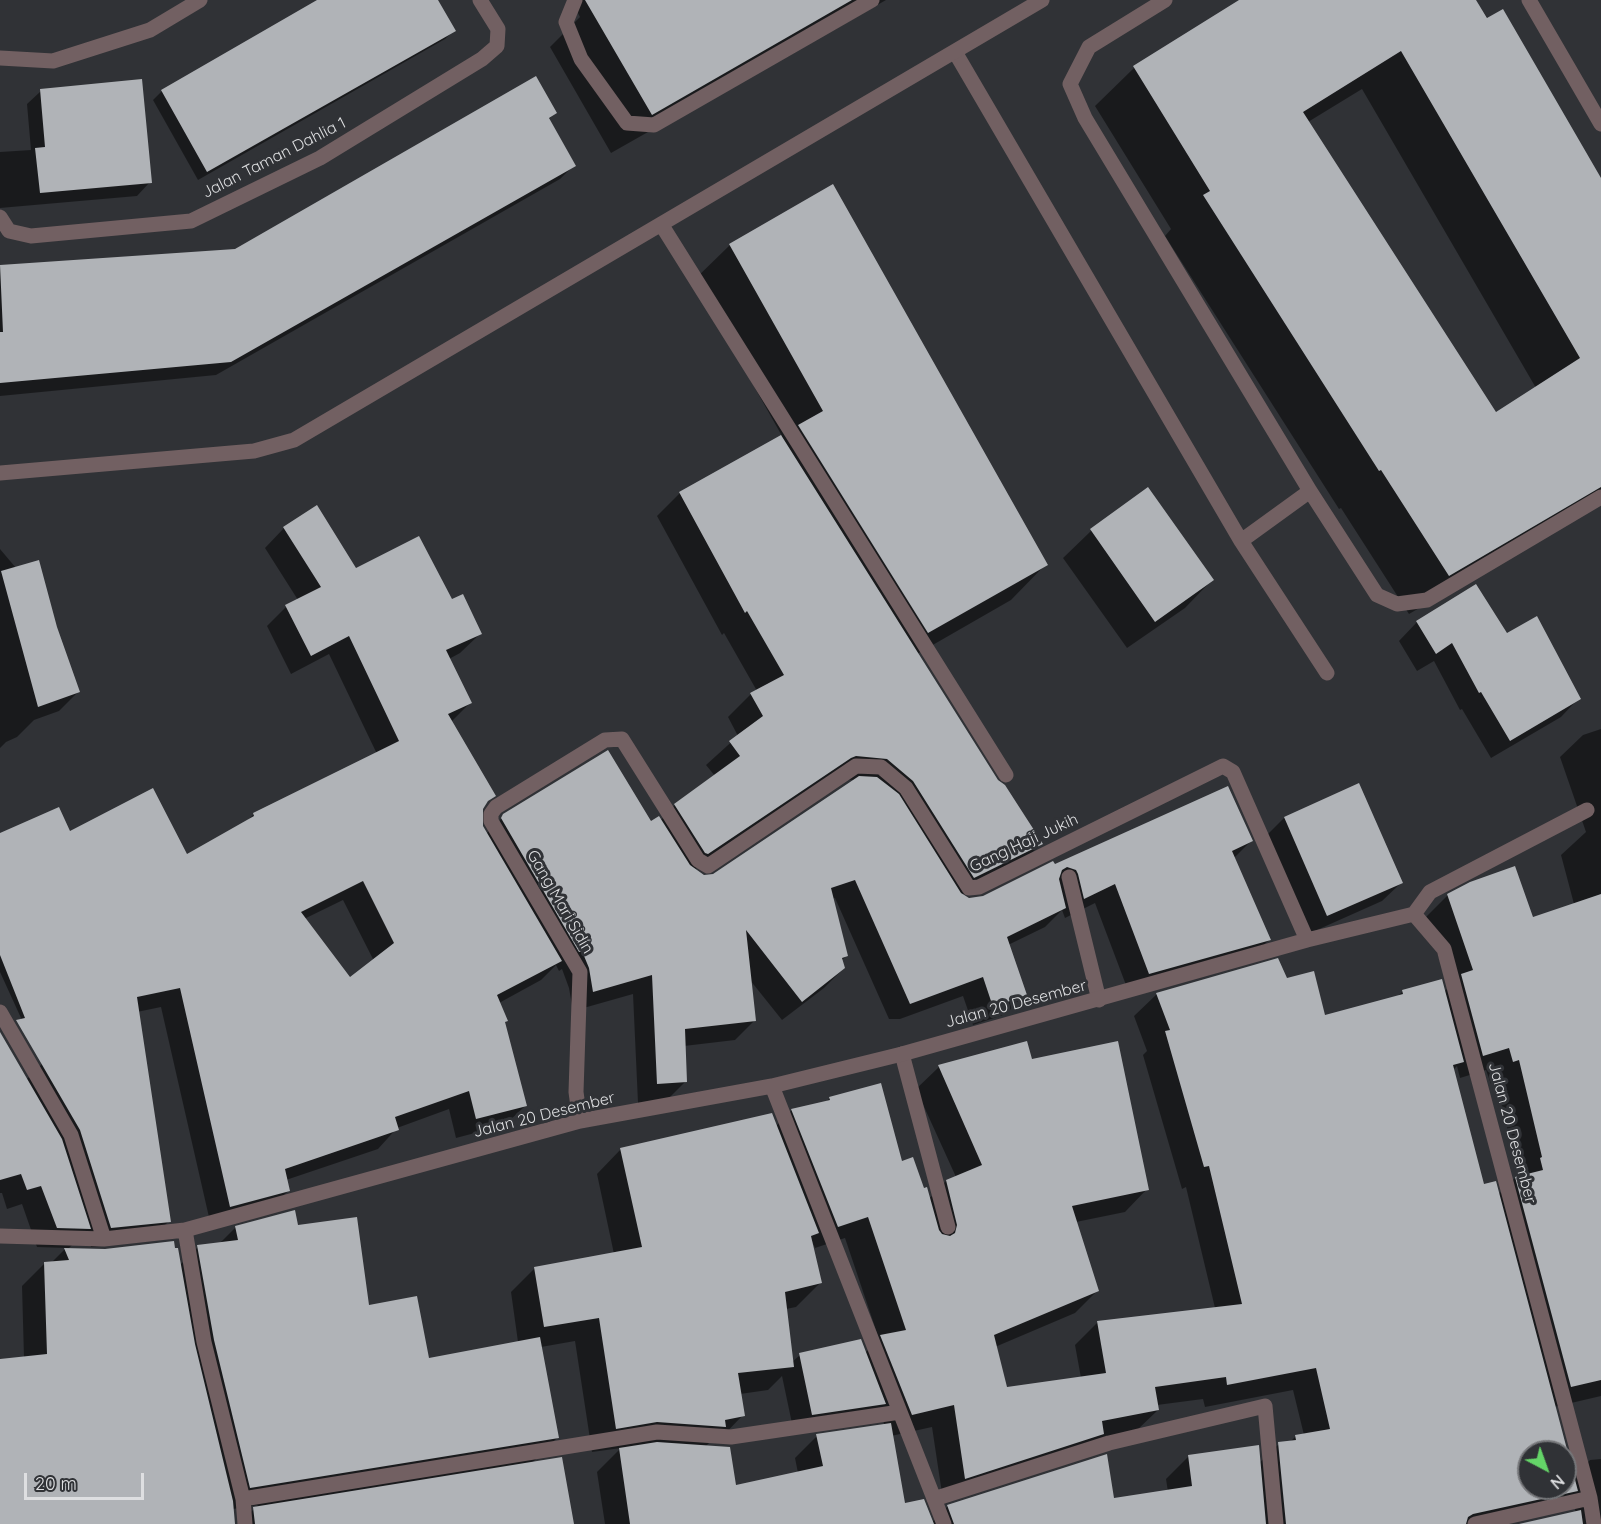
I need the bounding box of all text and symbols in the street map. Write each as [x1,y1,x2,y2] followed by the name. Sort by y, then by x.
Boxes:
[199,113,349,203] street label: Jalan Taman Dahlia 1
[967,810,1081,876] street label: Gang Haji Jukih
[523,847,597,957] street label: Gang Mari Sidin
[943,976,1089,1032] street label: Jalan 20 Desember
[1484,1060,1540,1206] street label: Jalan 20 Desember
[471,1088,617,1142] street label: Jalan 20 Desember
[1517,1440,1577,1500] north arrow
[27,1461,147,1499] scale bar
[1547,1471,1569,1493] text: N
[35,1472,77,1495] text: 20 m

